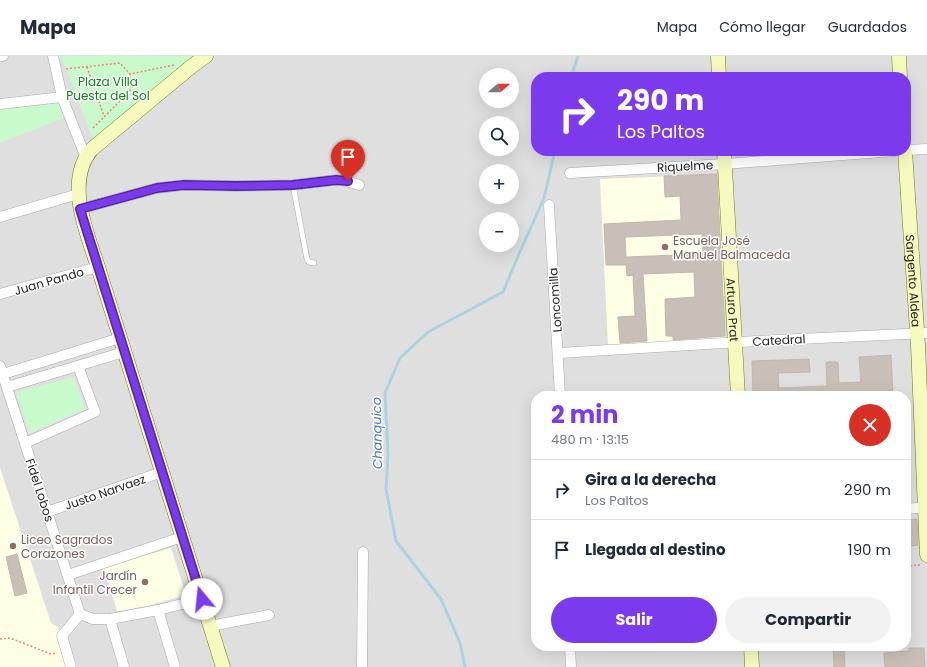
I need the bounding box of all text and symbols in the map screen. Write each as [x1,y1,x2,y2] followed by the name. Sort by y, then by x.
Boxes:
[20,14,76,41] text: Mapa
[657,17,697,37] text: Mapa
[719,17,806,37] text: Cómo llegar
[828,17,907,37] text: Guardados
[479,68,519,108] north arrow
[479,68,519,252] map controls
[66,73,150,104] park label: Plaza Villa Puesta del Sol
[617,81,704,120] text: 290 m
[551,88,603,140] icon: right
[479,116,519,156] button: search
[617,119,705,144] text: Los Paltos
[331,140,365,181] pin
[337,146,359,168] icon: arrive
[656,156,714,176] street label: Riquelme
[479,164,519,204] button: +
[479,212,519,252] button: −
[673,232,790,263] place label: Escuela José Manuel Balmaceda
[902,234,925,328] street label: Sargento Aldea
[660,242,670,252] marker: Escuela José Manuel Balmaceda
[12,263,86,299] street label: Juan Pando
[544,267,566,333] street label: Loncomilla
[723,277,743,342] street label: Arturo Prat
[752,330,806,350] street label: Catedral
[367,397,387,469] water label: Chanquico
[551,398,618,431] text: 2 min
[849,404,891,446] button: close
[551,430,629,449] text: 480 m · 13:15
[22,456,58,524] street label: Fidel Lobos
[585,469,716,490] text: Gira a la derecha
[62,470,148,514] street label: Justo Narvaez
[551,479,573,501] icon: right
[844,479,891,500] text: 290 m
[585,491,649,510] text: Los Paltos
[21,531,113,562] place label: Liceo Sagrados Corazones
[551,539,573,561] icon: arrive
[585,539,726,560] text: Llegada al destino
[848,539,891,560] text: 190 m
[8,541,18,551] marker: Liceo Sagrados Corazones
[53,567,138,598] place label: Jardín Infantil Crecer
[140,577,150,587] marker: Jardín Infantil Crecer
[181,578,223,620] position arrow
[551,597,717,643] button: Salir
[725,597,891,643] button: Compartir

